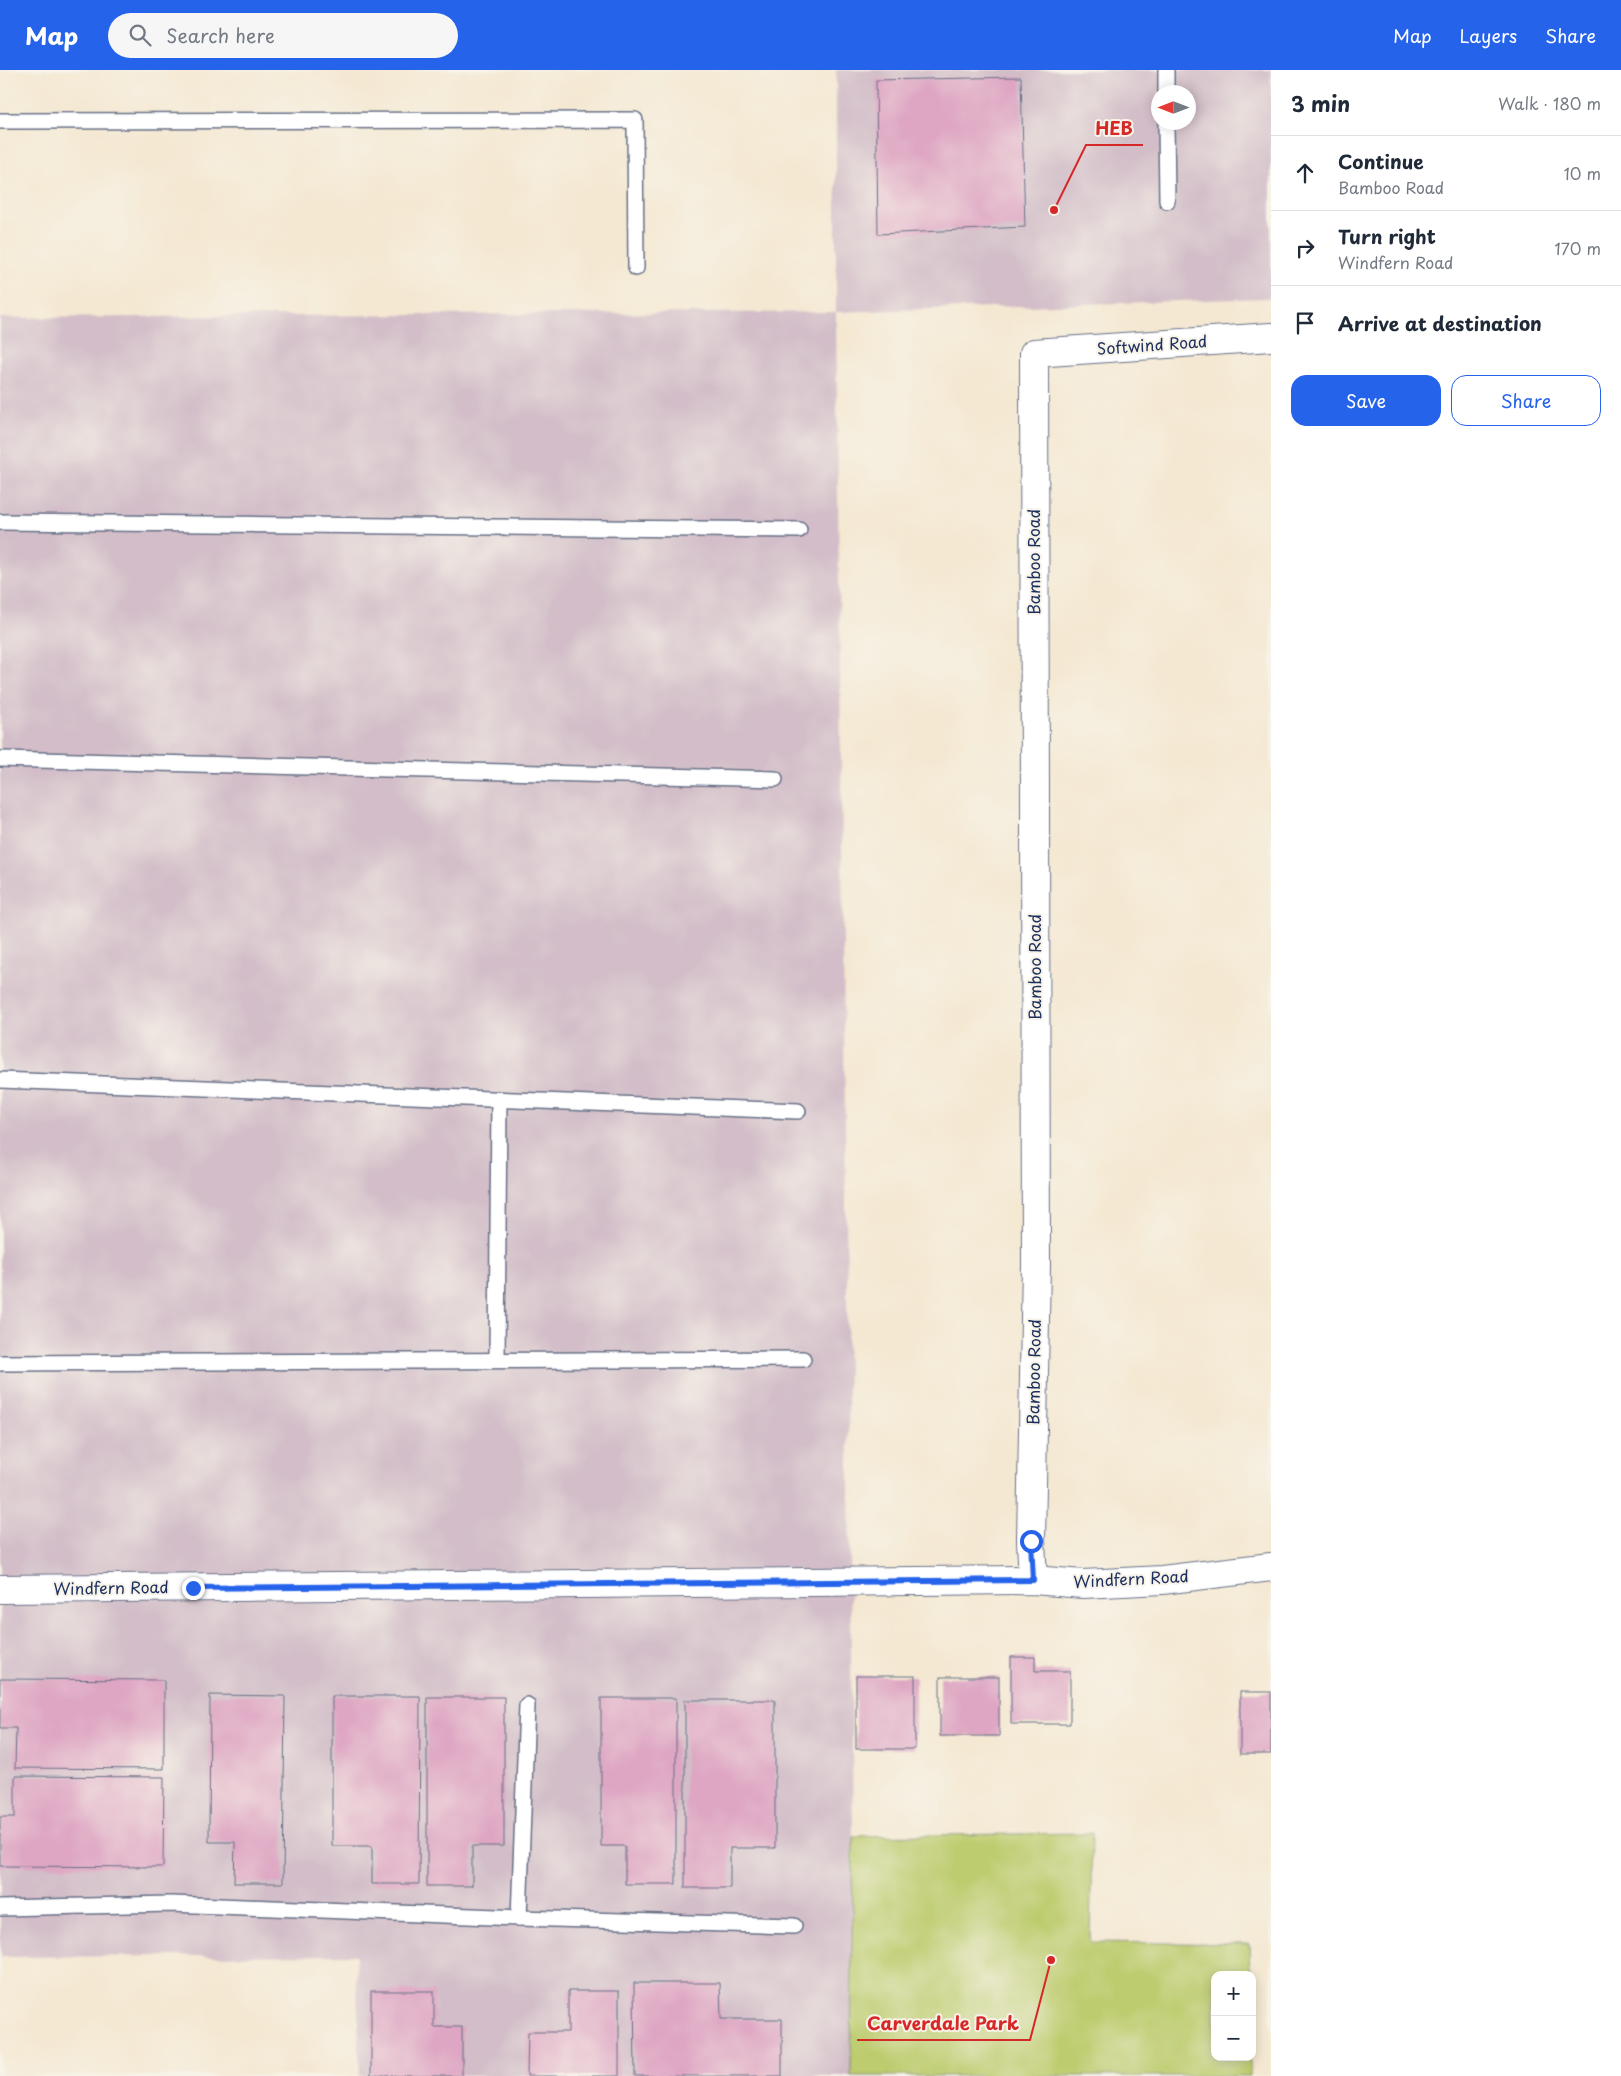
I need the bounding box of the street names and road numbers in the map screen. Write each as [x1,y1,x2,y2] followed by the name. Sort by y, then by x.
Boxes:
[1096,328,1208,360] street label: Softwind Road
[1021,509,1045,615] street label: Bamboo Road
[1022,914,1046,1020] street label: Bamboo Road
[1020,1319,1046,1425] street label: Bamboo Road
[1073,1563,1189,1593] street label: Windfern Road
[53,1574,169,1600] street label: Windfern Road

